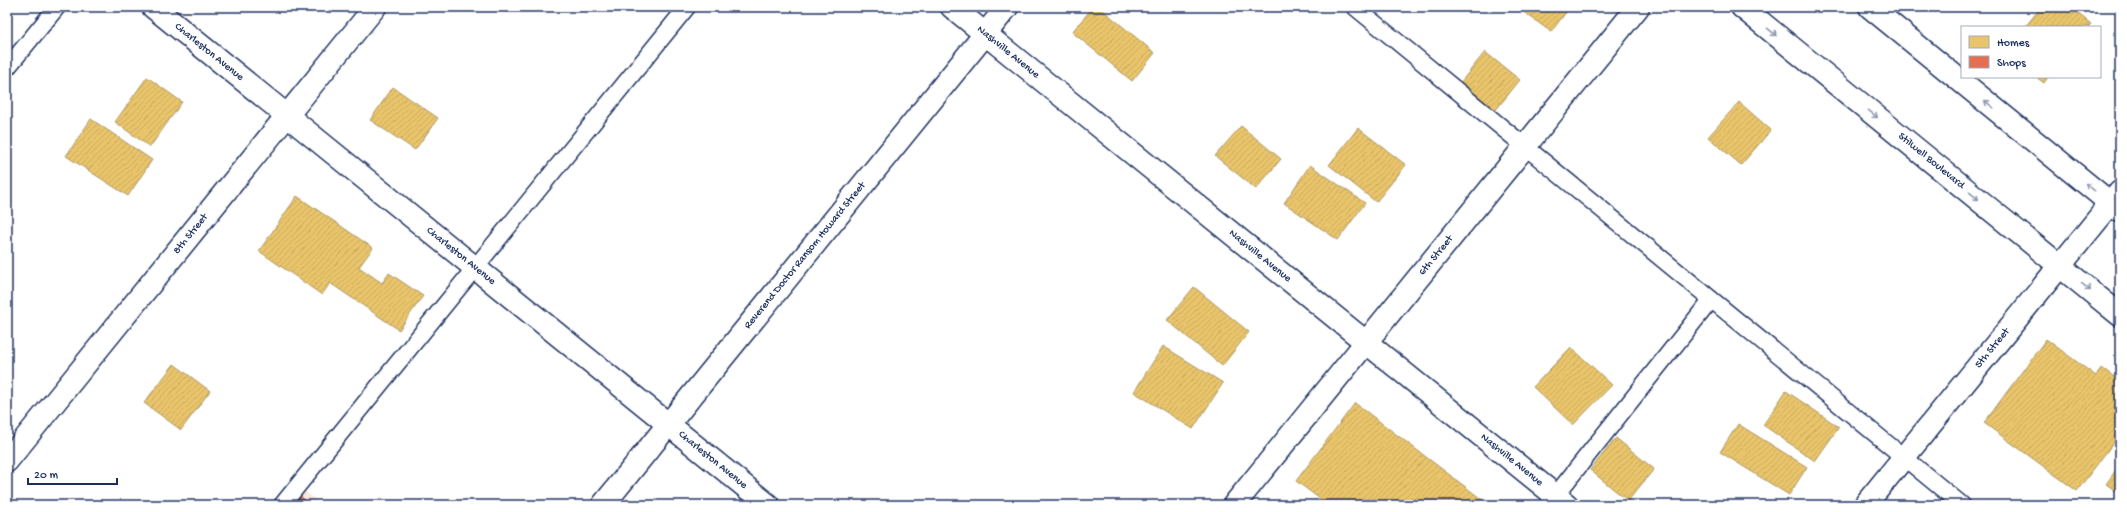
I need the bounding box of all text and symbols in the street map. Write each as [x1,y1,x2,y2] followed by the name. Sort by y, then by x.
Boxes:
[172,21,246,84] street label: Charleston Avenue
[974,23,1042,81] street label: Nashville Avenue
[1961,26,2101,78] legend
[1767,27,1778,36] one-way arrow
[1997,37,2030,51] text: Homes
[1997,57,2026,71] text: Shops
[1984,100,1995,109] one-way arrow
[1868,109,1878,118] one-way arrow
[1896,131,1968,193] street label: Stilwell Boulevard
[742,179,869,332] street label: Reverend Doctor Ransom Howard Street
[2084,182,2095,191] one-way arrow
[1968,191,1979,200] one-way arrow
[171,210,212,257] street label: 8th Street
[424,225,498,288] street label: Charleston Avenue
[1226,227,1294,285] street label: Nashville Avenue
[1416,232,1457,278] street label: 6th Street
[2080,282,2091,291] one-way arrow
[1973,325,2013,371] street label: 5th Street
[676,429,750,492] street label: Charleston Avenue
[1478,431,1545,489] street label: Nashville Avenue
[28,460,117,486] scale bar
[34,469,59,483] text: 20 m

